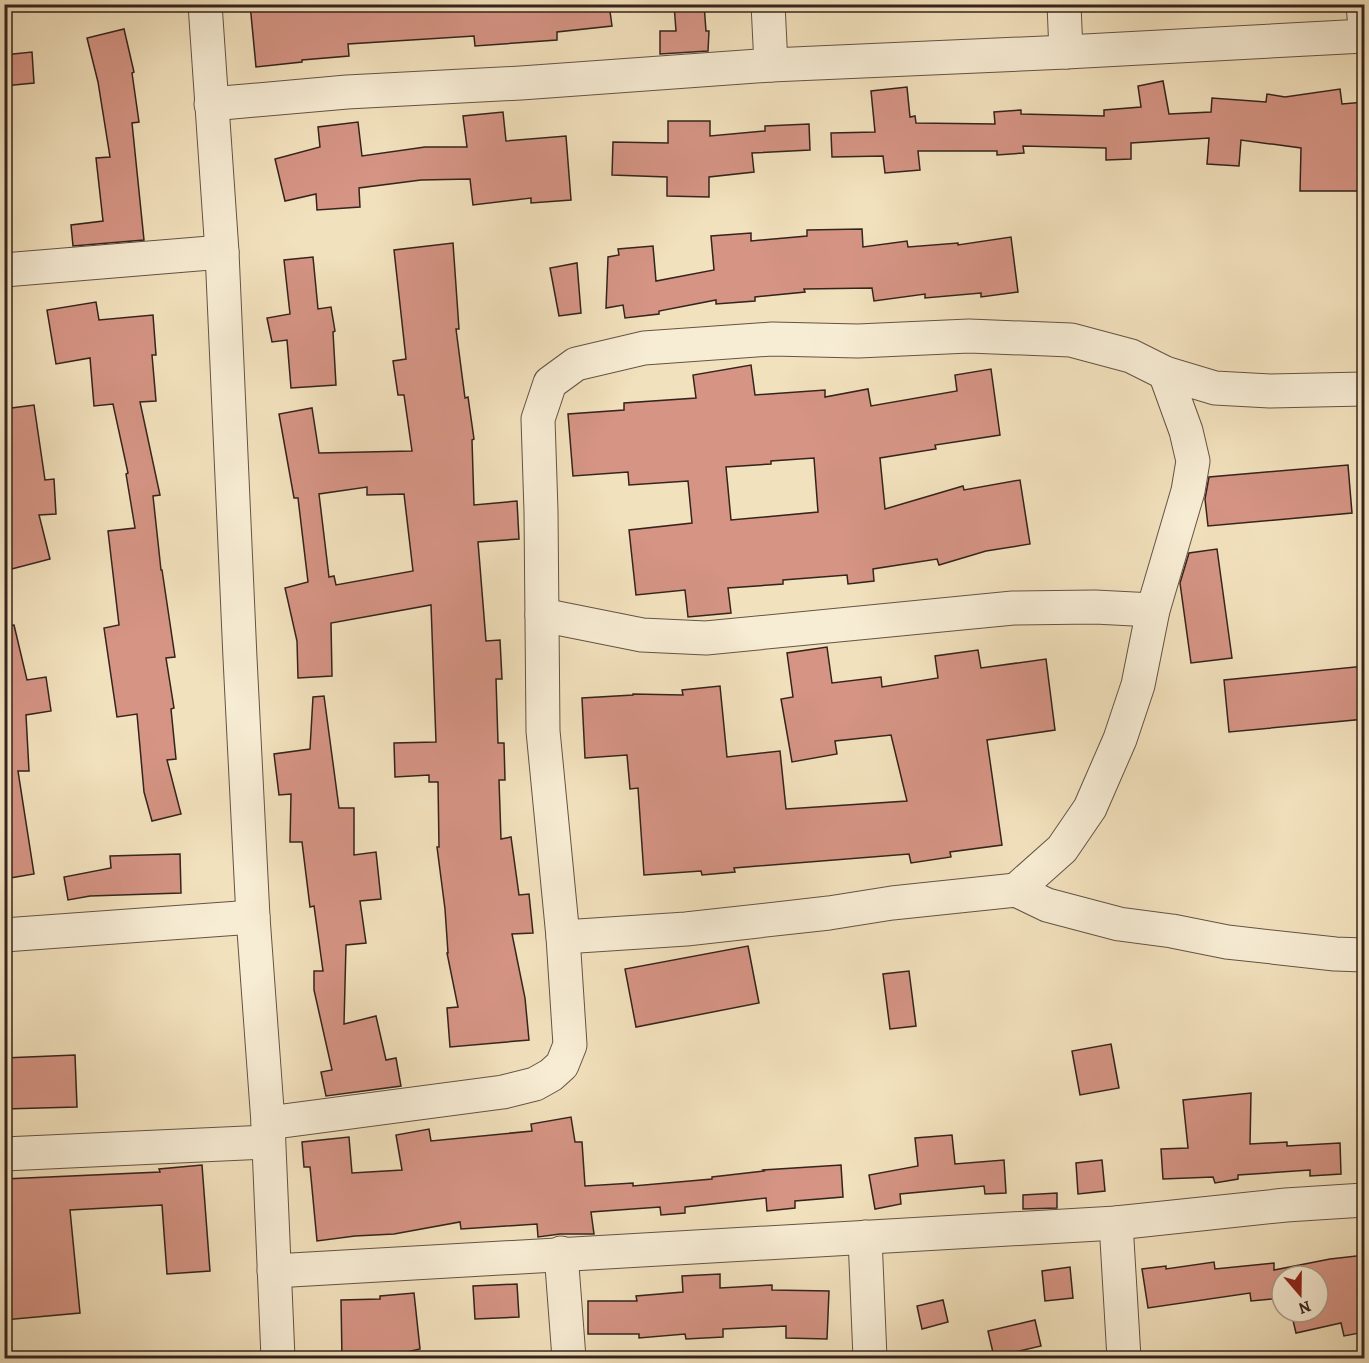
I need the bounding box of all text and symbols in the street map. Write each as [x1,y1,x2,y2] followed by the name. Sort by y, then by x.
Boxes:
[1270,1264,1330,1324] north arrow
[1295,1295,1314,1320] text: N

